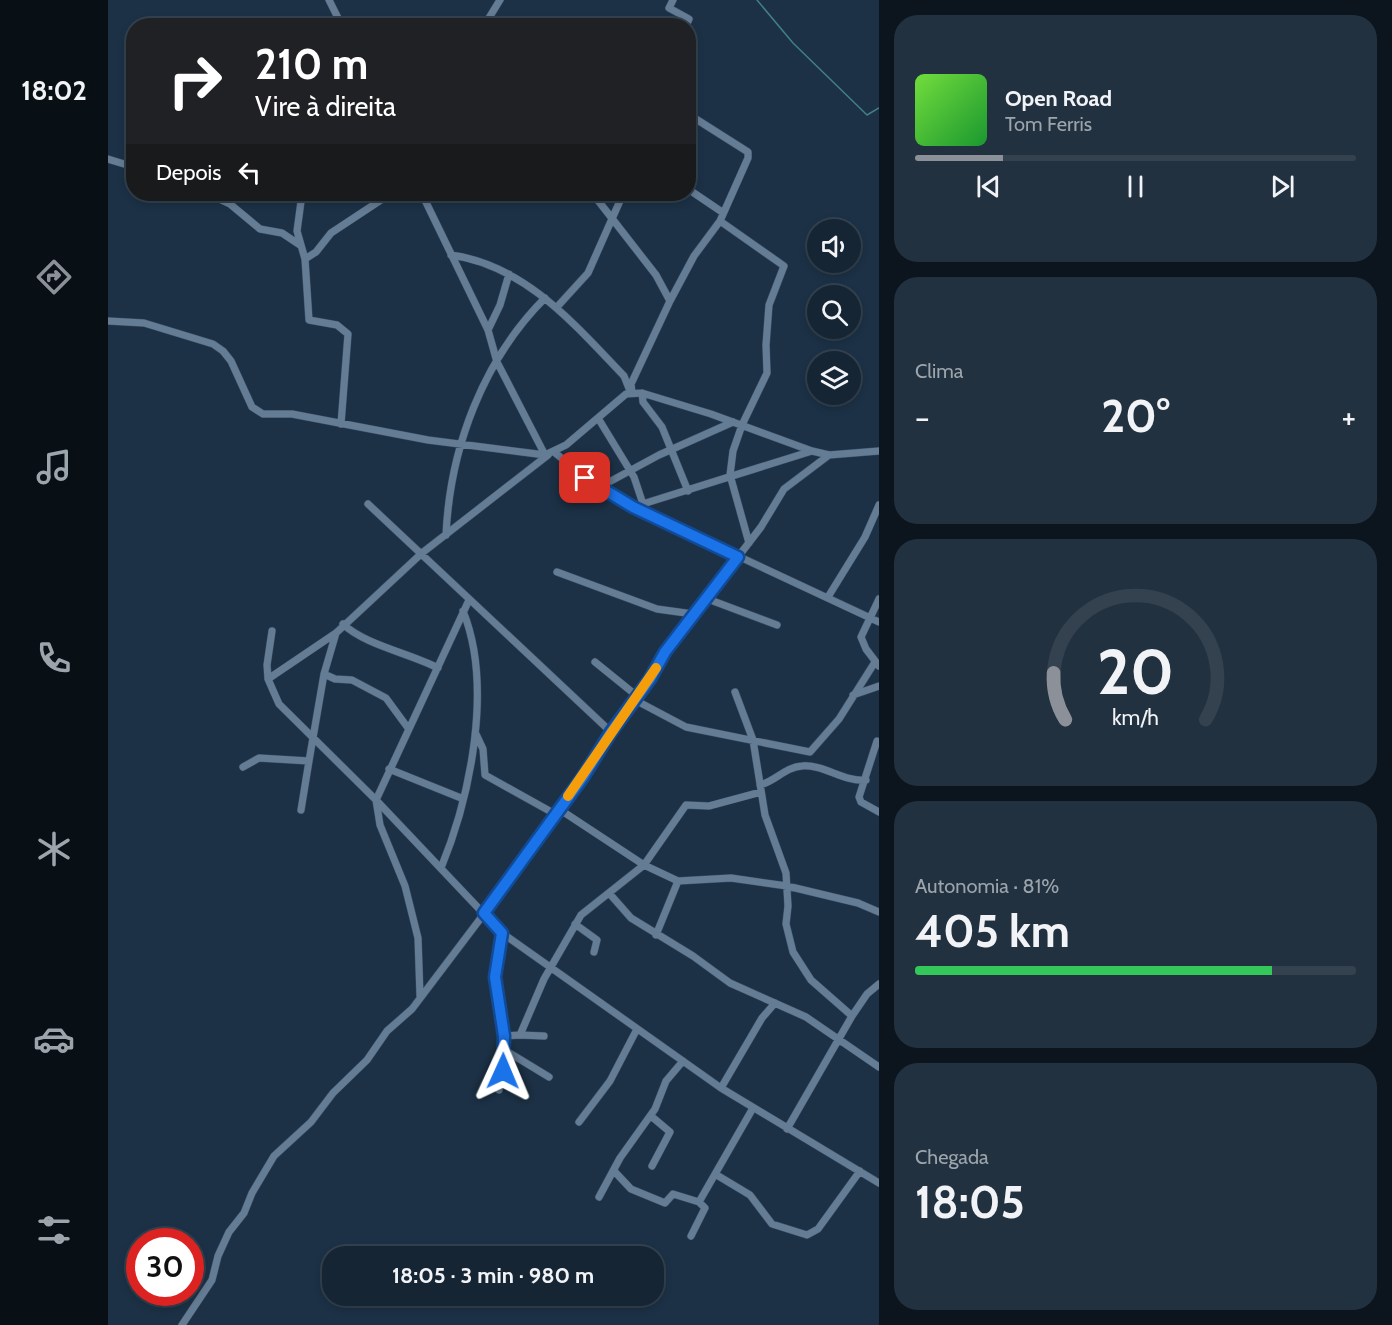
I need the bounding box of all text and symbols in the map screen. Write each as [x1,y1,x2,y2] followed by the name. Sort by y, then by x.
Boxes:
[255,38,368,90] text: 210 m
[156,42,234,120] icon: right
[21,74,87,107] text: 18:02
[1005,85,1112,112] text: Open Road
[255,90,396,123] text: Vire à direita
[1005,112,1092,136] text: Tom Ferris
[233,156,266,189] icon: left
[156,159,221,186] text: Depois
[972,170,1005,203] icon: previous
[1119,170,1152,203] icon: pause
[1266,170,1299,203] icon: next
[807,219,861,405] map controls
[807,219,861,273] button: sound
[33,256,75,298] icon: directions
[807,285,861,339] button: search
[807,351,861,405] button: layers
[915,359,963,383] text: Clima
[1101,389,1170,443] text: 20°
[915,397,930,437] text: −
[1341,397,1356,437] text: +
[33,446,75,488] icon: music
[559,452,610,503] pin
[568,461,601,494] icon: arrive
[1097,634,1174,710] text: 20
[33,637,75,679] icon: phone
[1112,704,1159,730] text: km/h
[33,828,75,870] icon: climate
[915,874,1059,898] text: Autonomia · 81%
[915,904,1070,958] text: 405 km
[33,1018,75,1060] icon: car
[471,1039,535,1103] position arrow
[915,1145,989,1169] text: Chegada
[915,1175,1025,1229] text: 18:05
[33,1209,75,1251] icon: filters
[126,1228,204,1306] speed limit sign: 30
[392,1262,594,1289] text: 18:05 · 3 min · 980 m

